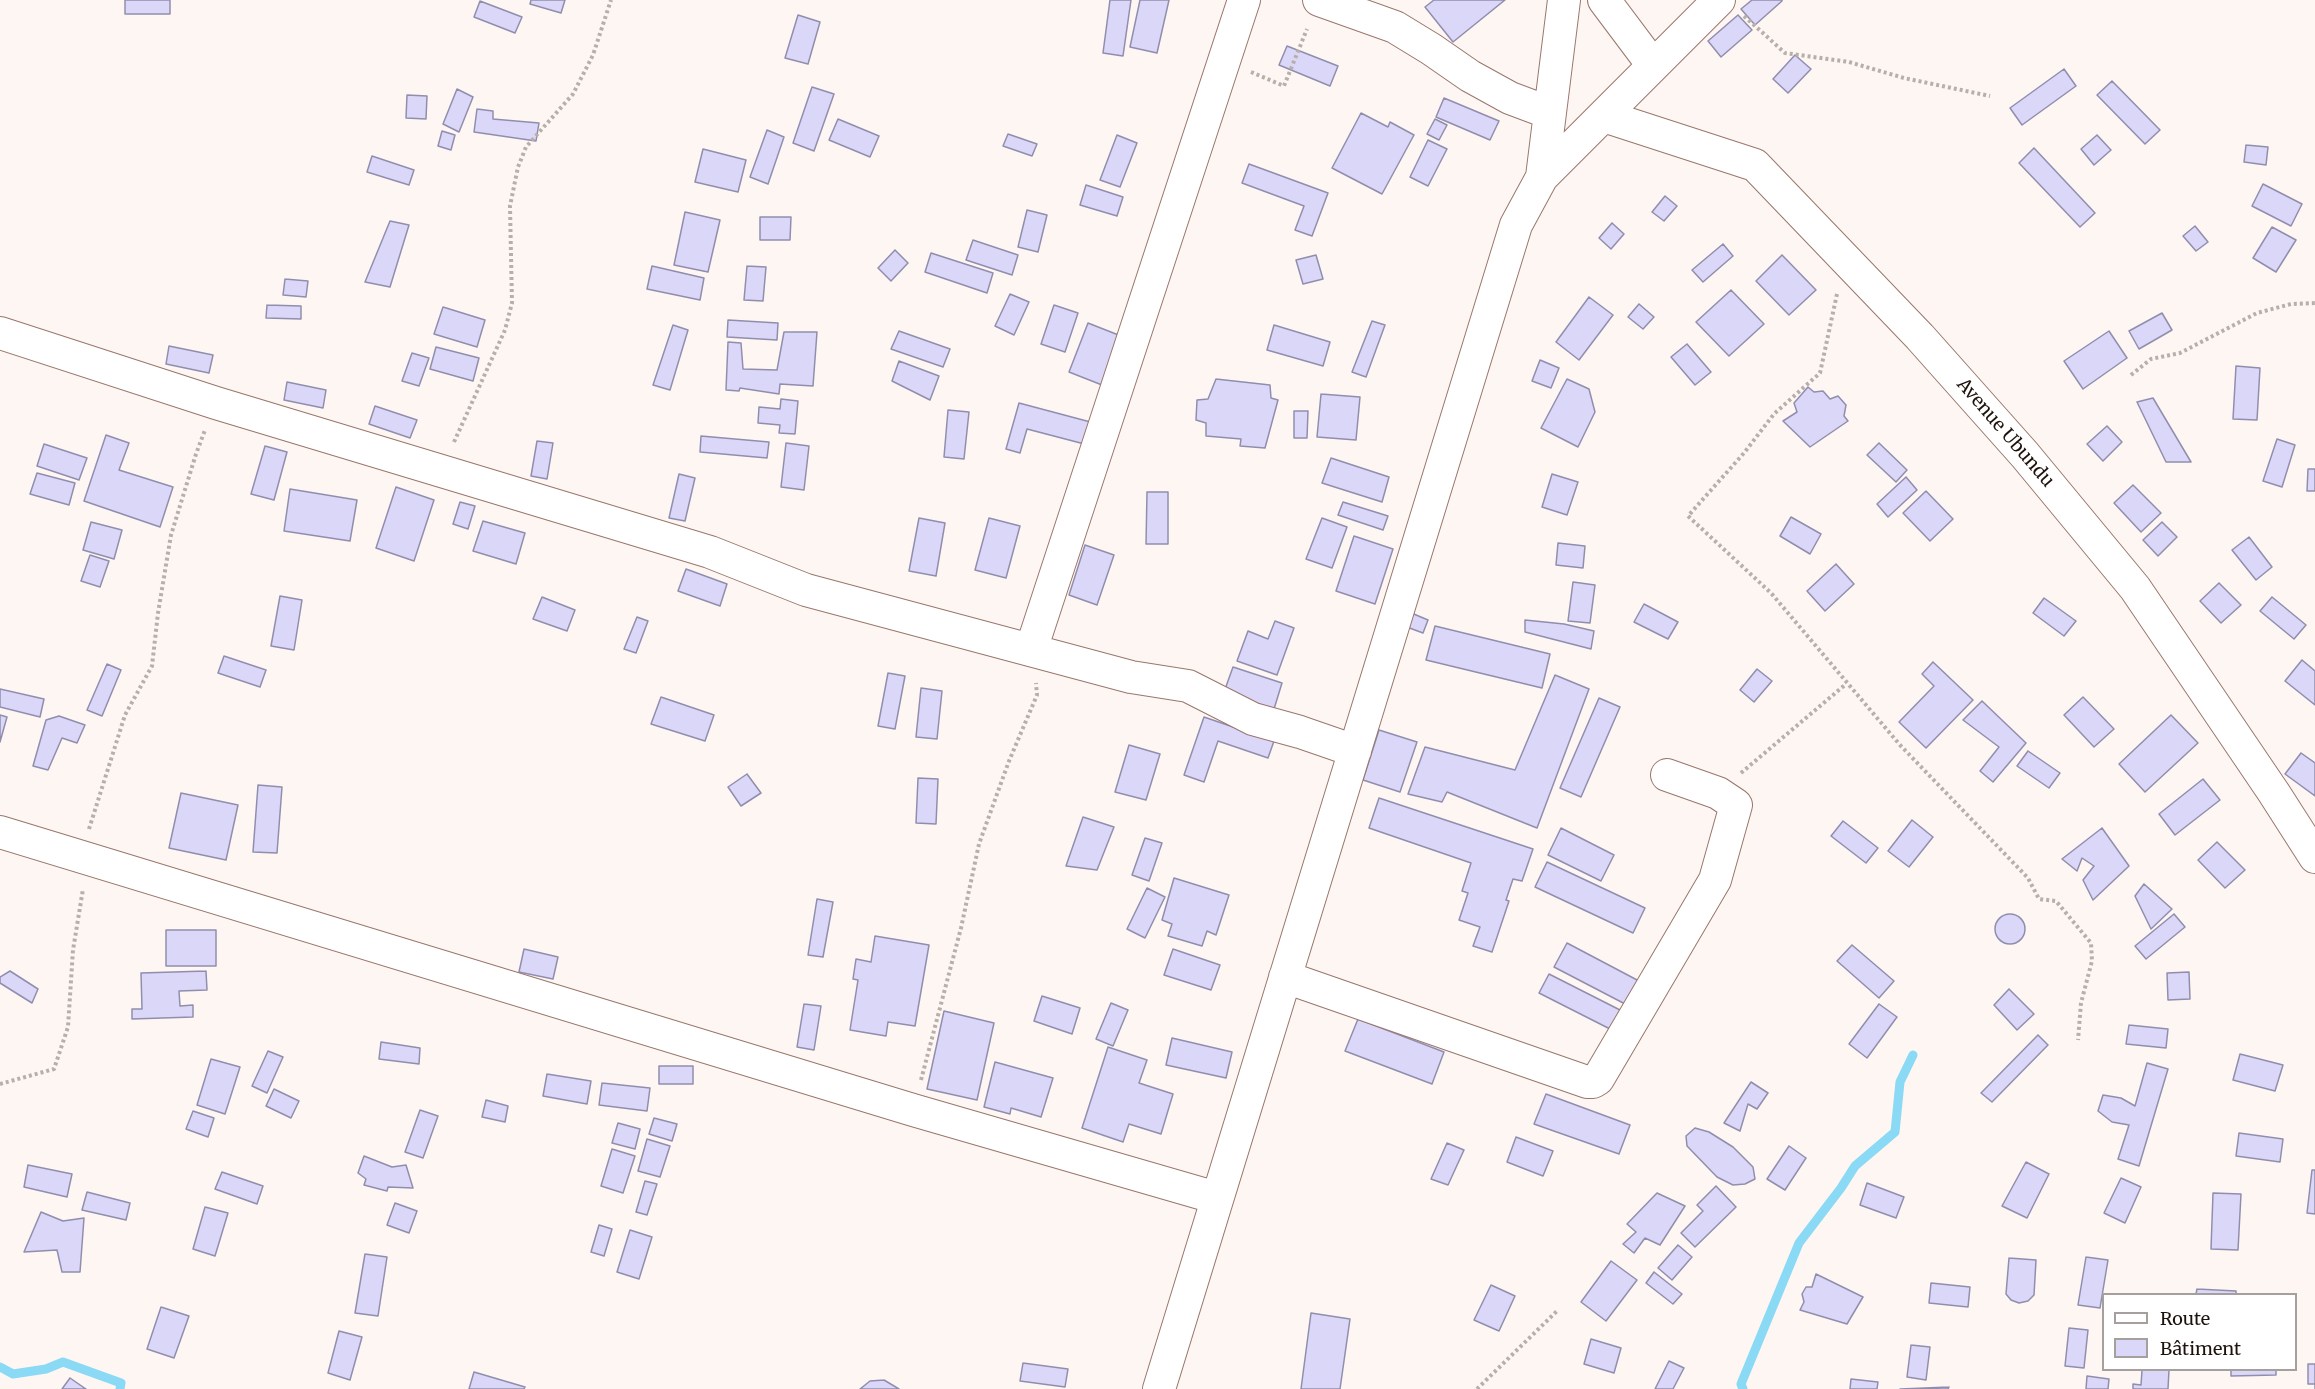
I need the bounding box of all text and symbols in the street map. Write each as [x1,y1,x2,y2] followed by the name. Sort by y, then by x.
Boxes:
[1952,374,2058,492] street label: Avenue Ubundu
[2102,1293,2297,1371] legend
[2160,1307,2210,1330] text: Route
[2160,1337,2241,1360] text: Bâtiment

